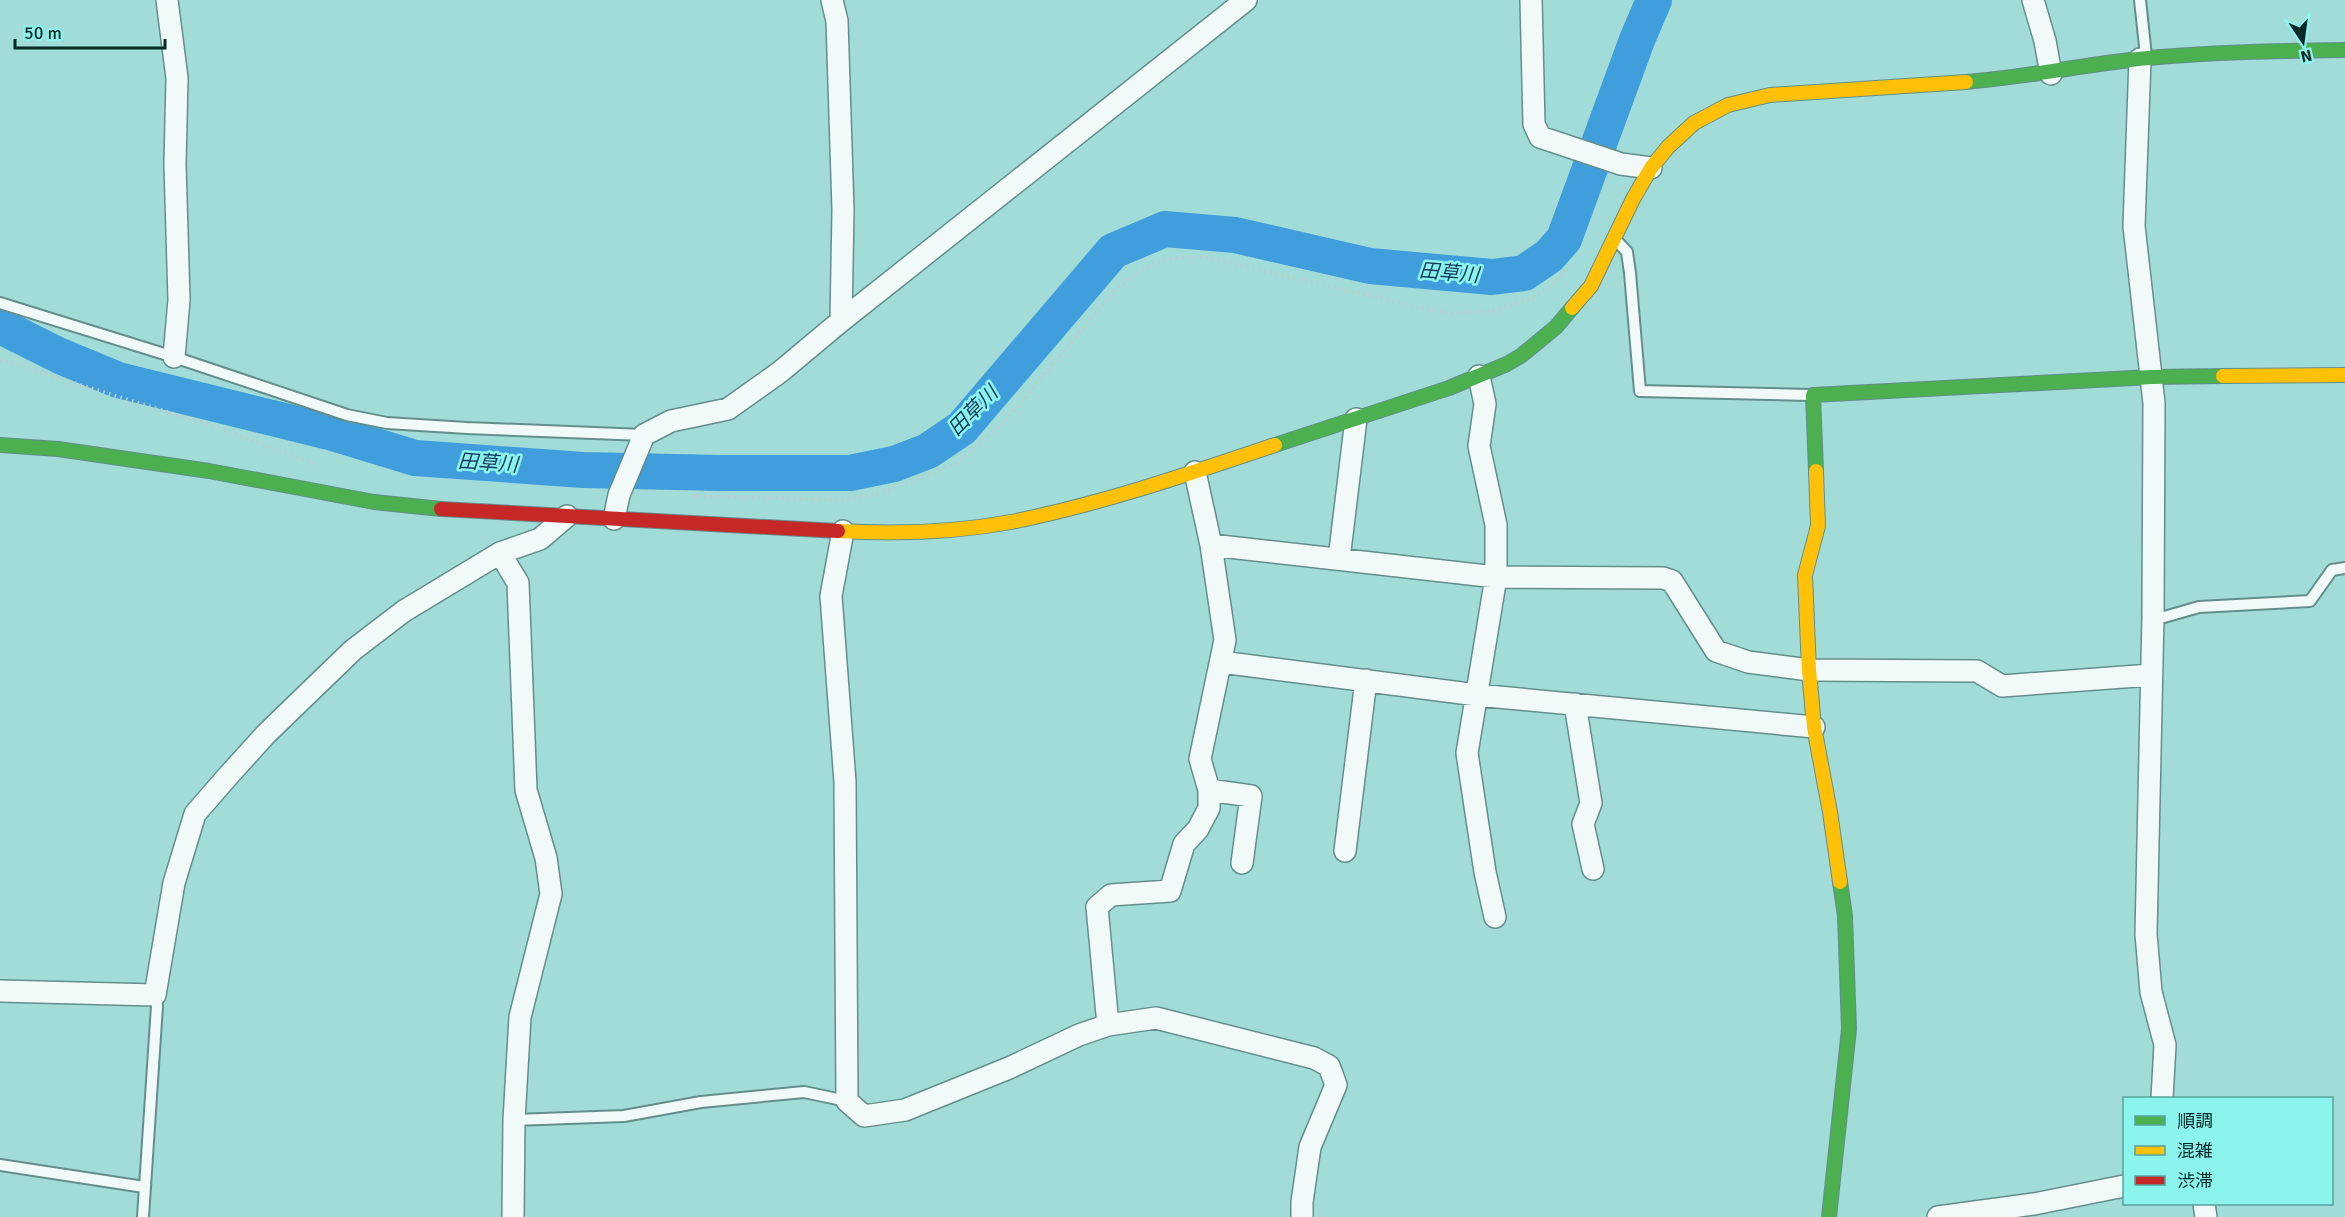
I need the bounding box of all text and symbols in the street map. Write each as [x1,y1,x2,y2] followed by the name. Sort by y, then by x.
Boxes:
[15,12,165,50] scale bar
[2273,12,2333,72] north arrow
[24,22,62,44] text: 50 m
[2298,45,2314,67] text: N
[1418,258,1482,288] water label: 田草川
[943,380,1004,441] water label: 田草川
[457,448,521,478] water label: 田草川
[2123,1097,2333,1205] legend
[2177,1110,2213,1132] text: 順調
[2177,1140,2213,1162] text: 混雑
[2177,1170,2213,1192] text: 渋滞

